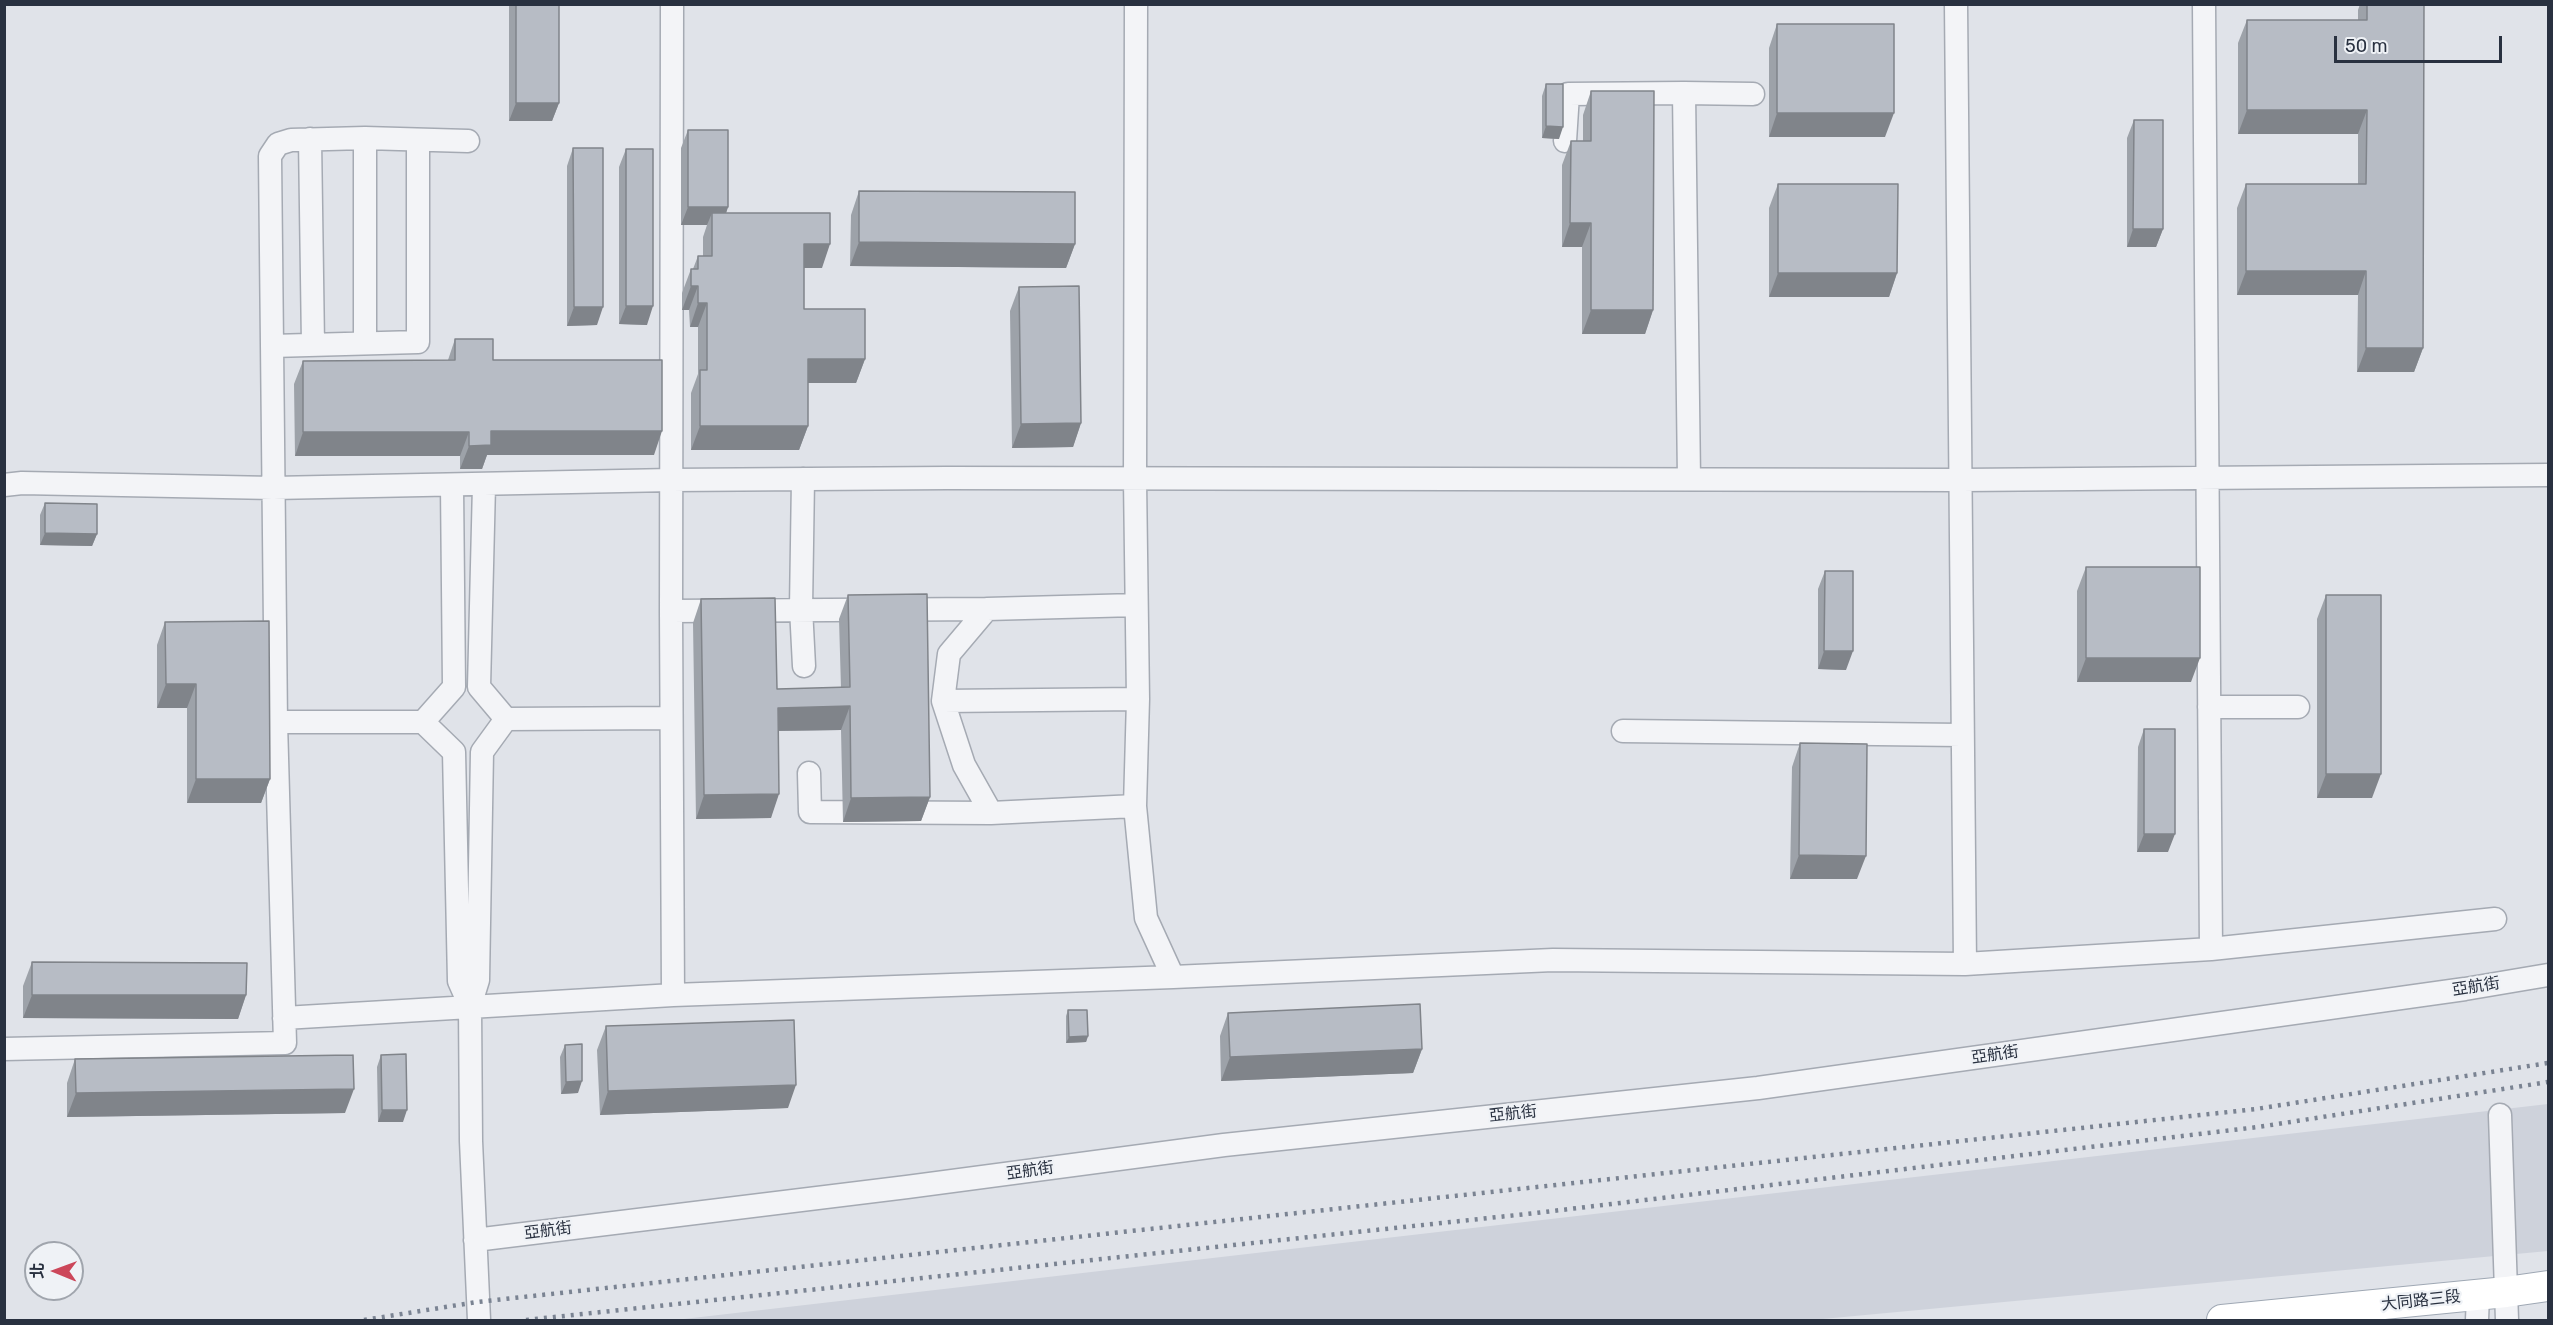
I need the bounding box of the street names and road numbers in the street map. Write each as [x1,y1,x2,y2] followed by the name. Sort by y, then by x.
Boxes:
[2451,974,2501,1000] street label: 亞航街
[1970,1042,2020,1068] street label: 亞航街
[1488,1102,1538,1126] street label: 亞航街
[1005,1158,1055,1184] street label: 亞航街
[523,1219,573,1243] street label: 亞航街
[2380,1287,2462,1315] street label: 大同路三段

